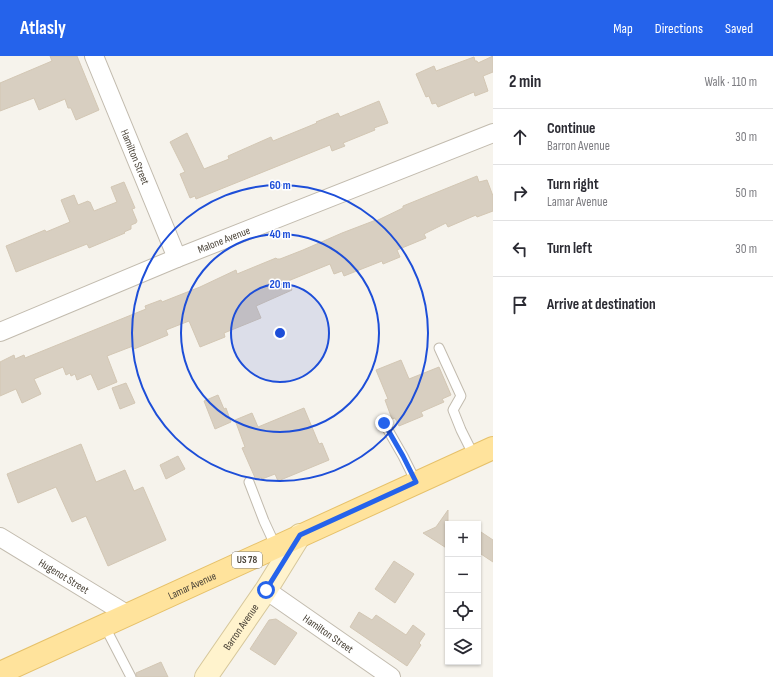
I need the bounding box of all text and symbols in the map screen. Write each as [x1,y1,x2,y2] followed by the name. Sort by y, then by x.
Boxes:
[20,17,66,40] text: Atlasly
[613,20,633,37] text: Map
[655,20,703,37] text: Directions
[725,20,753,37] text: Saved
[509,72,541,92] text: 2 min
[704,74,757,90] text: Walk · 110 m
[547,119,596,138] text: Continue
[509,126,531,148] icon: ahead
[118,127,153,187] street label: Hamilton Street
[735,129,757,145] text: 30 m
[547,138,610,154] text: Barron Avenue
[547,175,599,194] text: Turn right
[269,178,291,193] text: 60 m
[509,182,531,204] icon: right
[736,185,757,201] text: 50 m
[547,194,608,210] text: Lamar Avenue
[196,223,252,256] street label: Malone Avenue
[269,227,291,242] text: 40 m
[509,238,531,260] icon: left
[547,239,592,258] text: Turn left
[735,241,757,257] text: 30 m
[270,277,290,292] text: 20 m
[509,294,531,316] icon: arrive
[547,295,656,314] text: Arrive at destination
[273,326,287,340] centre of rings
[375,414,393,432] route end
[445,521,481,665] map controls
[445,521,481,557] button: +
[232,552,262,568] road number: US 78
[36,556,92,597] street label: Hugenot Street
[445,557,481,593] button: −
[166,569,218,602] street label: Lamar Avenue
[257,581,275,599] route start
[445,593,481,629] button: locate
[220,601,261,652] street label: Barron Avenue
[301,611,357,656] street label: Hamilton Street
[445,629,481,665] button: layers

